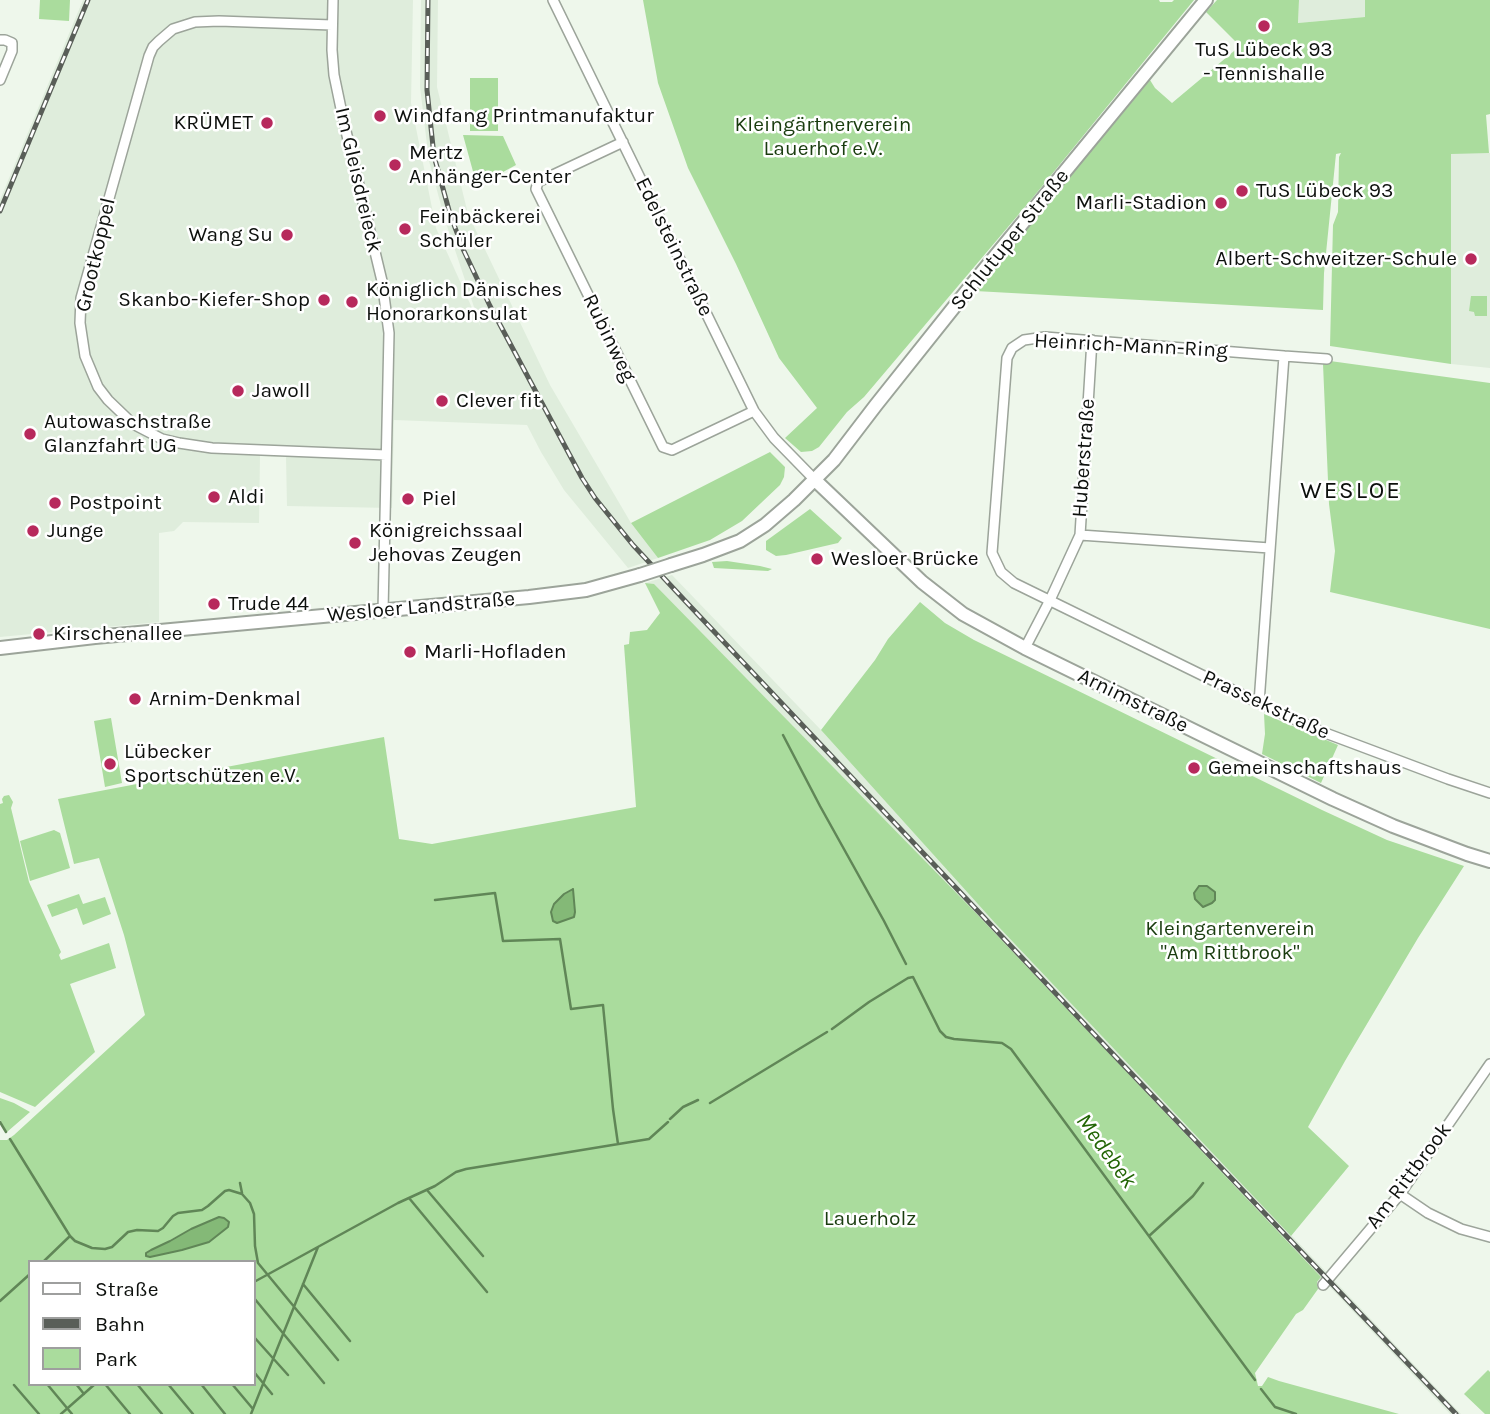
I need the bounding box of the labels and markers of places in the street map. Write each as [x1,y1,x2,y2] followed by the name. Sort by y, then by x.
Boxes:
[1256,18,1272,34] marker: TuS Lübeck 93 - Tennishalle
[1195,37,1333,87] place label: TuS Lübeck 93 - Tennishalle
[394,103,654,129] place label: Windfang Printmanufaktur
[372,108,388,124] marker: Windfang Printmanufaktur
[174,110,253,136] place label: KRÜMET
[259,115,275,131] marker: KRÜMET
[409,140,571,190] place label: Mertz Anhänger-Center
[387,157,403,173] marker: Mertz Anhänger-Center
[1256,178,1393,204] place label: TuS Lübeck 93
[1234,183,1250,199] marker: TuS Lübeck 93
[1076,190,1207,216] place label: Marli-Stadion
[1213,195,1229,211] marker: Marli-Stadion
[419,204,541,254] place label: Feinbäckerei Schüler
[397,221,413,237] marker: Feinbäckerei Schüler
[188,222,273,248] place label: Wang Su
[279,227,295,243] marker: Wang Su
[1215,246,1457,272] place label: Albert-Schweitzer-Schule
[1463,251,1479,267] marker: Albert-Schweitzer-Schule
[366,277,562,327] place label: Königlich Dänisches Honorarkonsulat
[118,287,310,313] place label: Skanbo-Kiefer-Shop
[316,292,332,308] marker: Skanbo-Kiefer-Shop
[344,294,360,310] marker: Königlich Dänisches Honorarkonsulat
[252,378,310,404] place label: Jawoll
[230,383,246,399] marker: Jawoll
[456,388,541,414] place label: Clever fit
[434,393,450,409] marker: Clever fit
[44,409,211,459] place label: Autowaschstraße Glanzfahrt UG
[22,426,38,442] marker: Autowaschstraße Glanzfahrt UG
[228,484,265,510] place label: Aldi
[422,486,457,512] place label: Piel
[206,489,222,505] marker: Aldi
[69,490,162,516] place label: Postpoint
[400,491,416,507] marker: Piel
[47,495,63,511] marker: Postpoint
[47,518,104,544] place label: Junge
[369,518,523,568] place label: Königreichssaal Jehovas Zeugen
[25,523,41,539] marker: Junge
[347,535,363,551] marker: Königreichssaal Jehovas Zeugen
[831,546,978,572] place label: Wesloer Brücke
[809,551,825,567] marker: Wesloer Brücke
[228,591,309,617] place label: Trude 44
[206,596,222,612] marker: Trude 44
[53,621,182,647] place label: Kirschenallee
[31,626,47,642] marker: Kirschenallee
[424,639,566,665] place label: Marli-Hofladen
[402,644,418,660] marker: Marli-Hofladen
[149,686,301,712] place label: Arnim-Denkmal
[127,691,143,707] marker: Arnim-Denkmal
[124,739,300,789] place label: Lübecker Sportschützen e.V.
[1208,755,1402,781] place label: Gemeinschaftshaus
[102,756,118,772] marker: Lübecker Sportschützen e.V.
[1186,760,1202,776] marker: Gemeinschaftshaus

